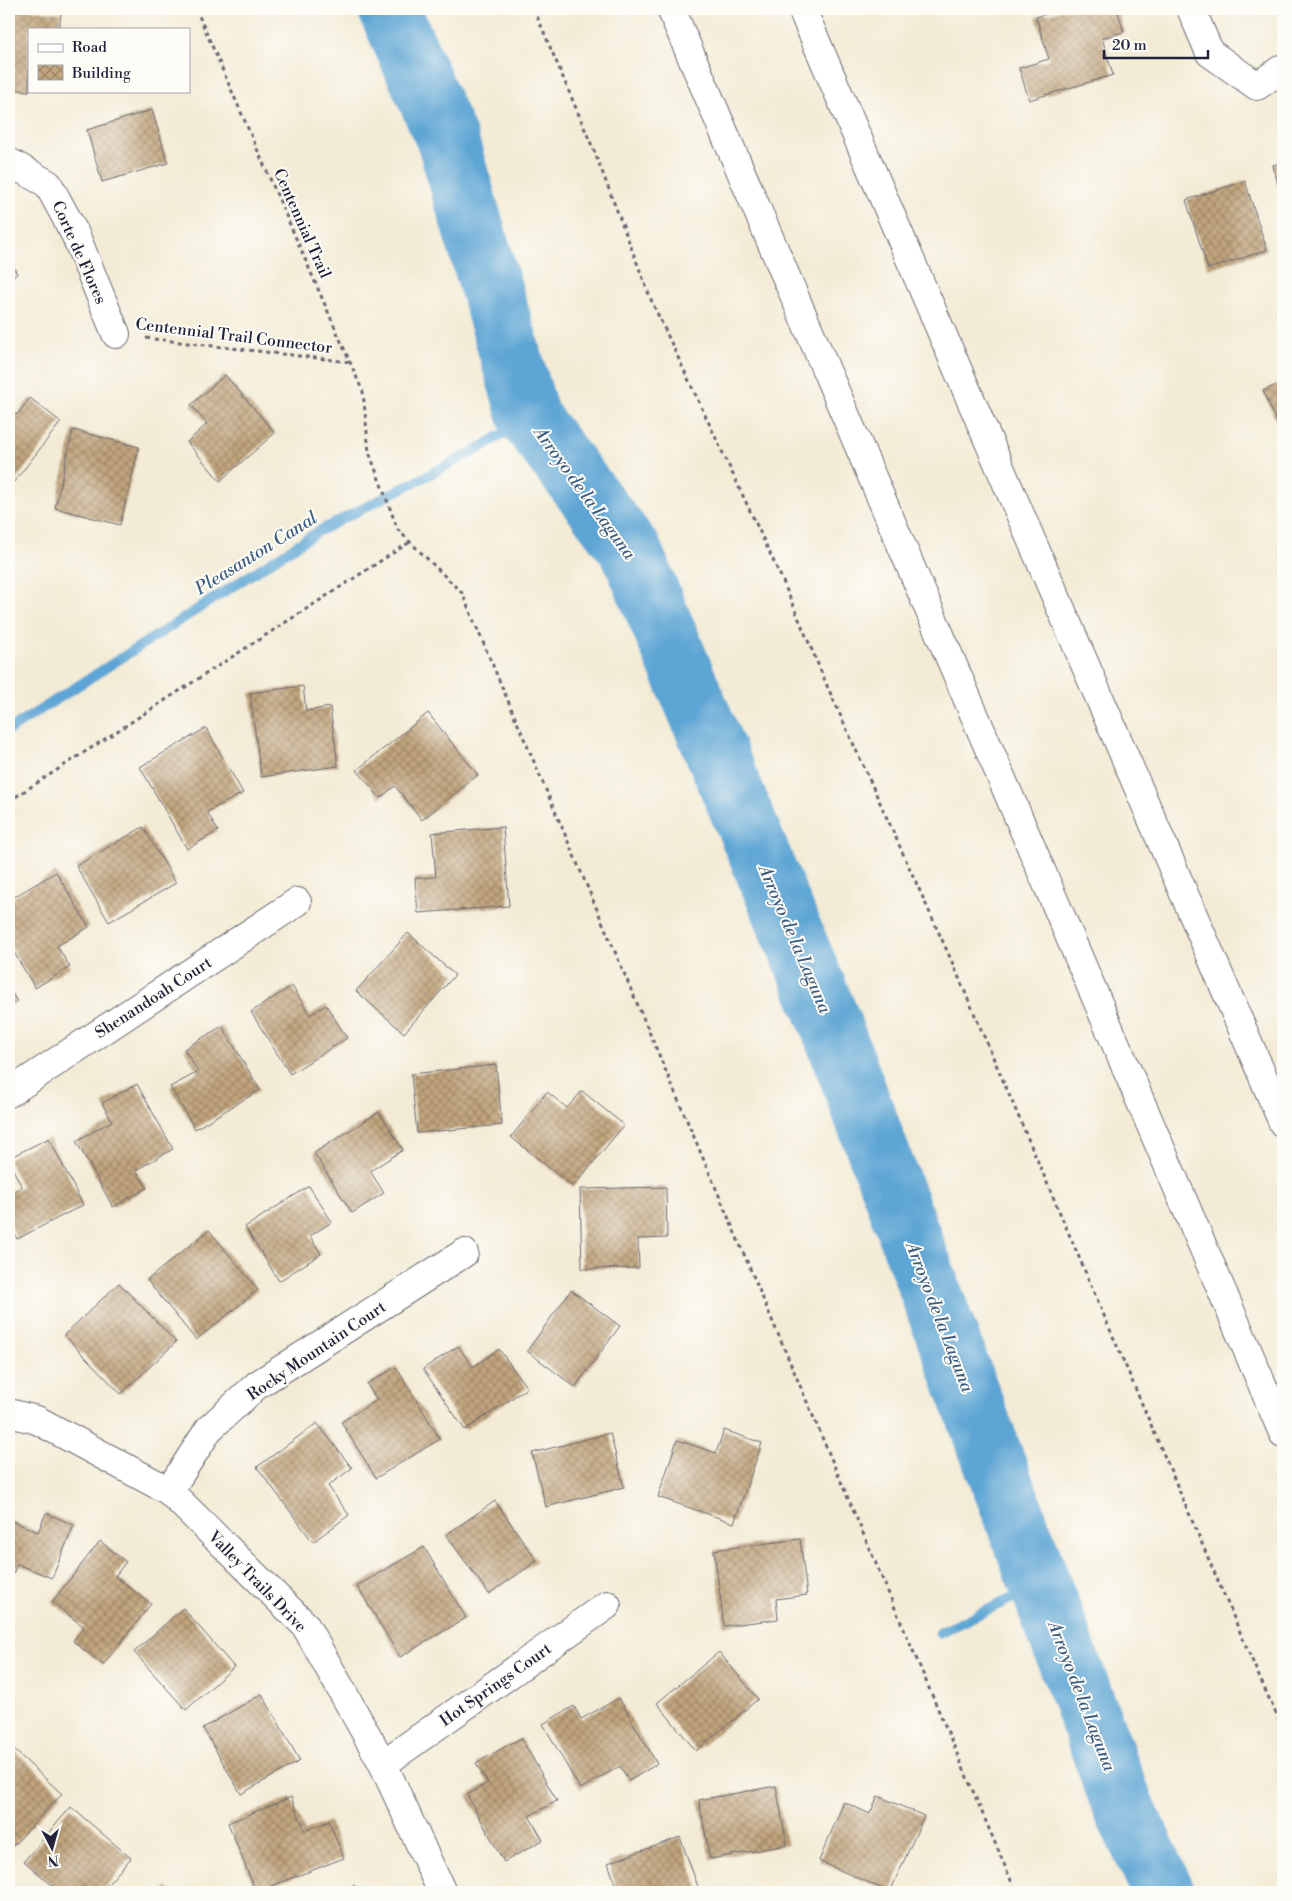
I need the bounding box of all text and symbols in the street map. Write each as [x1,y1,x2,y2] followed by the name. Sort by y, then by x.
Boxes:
[28,28,190,92] legend
[1104,28,1208,60] scale bar
[1112,36,1147,55] text: 20 m
[72,38,107,57] text: Road
[71,64,131,83] text: Building
[269,165,335,282] street label: Centennial Trail
[47,198,111,307] street label: Corte de Flores
[134,314,334,358] street label: Centennial Trail Connector
[527,421,641,565] water label: Arroyo de la Laguna
[190,506,322,601] water label: Pleasanton Canal
[752,860,837,1018] water label: Arroyo de la Laguna
[91,952,216,1043] street label: Shenandoah Court
[900,1237,979,1396] water label: Arroyo de la Laguna
[243,1297,390,1405] street label: Rocky Mountain Court
[203,1526,311,1637] street label: Valley Trails Drive
[1042,1616,1121,1775] water label: Arroyo de la Laguna
[436,1639,556,1731] street label: Hot Springs Court
[28,1824,78,1874] north arrow
[47,1850,60,1869] text: N

